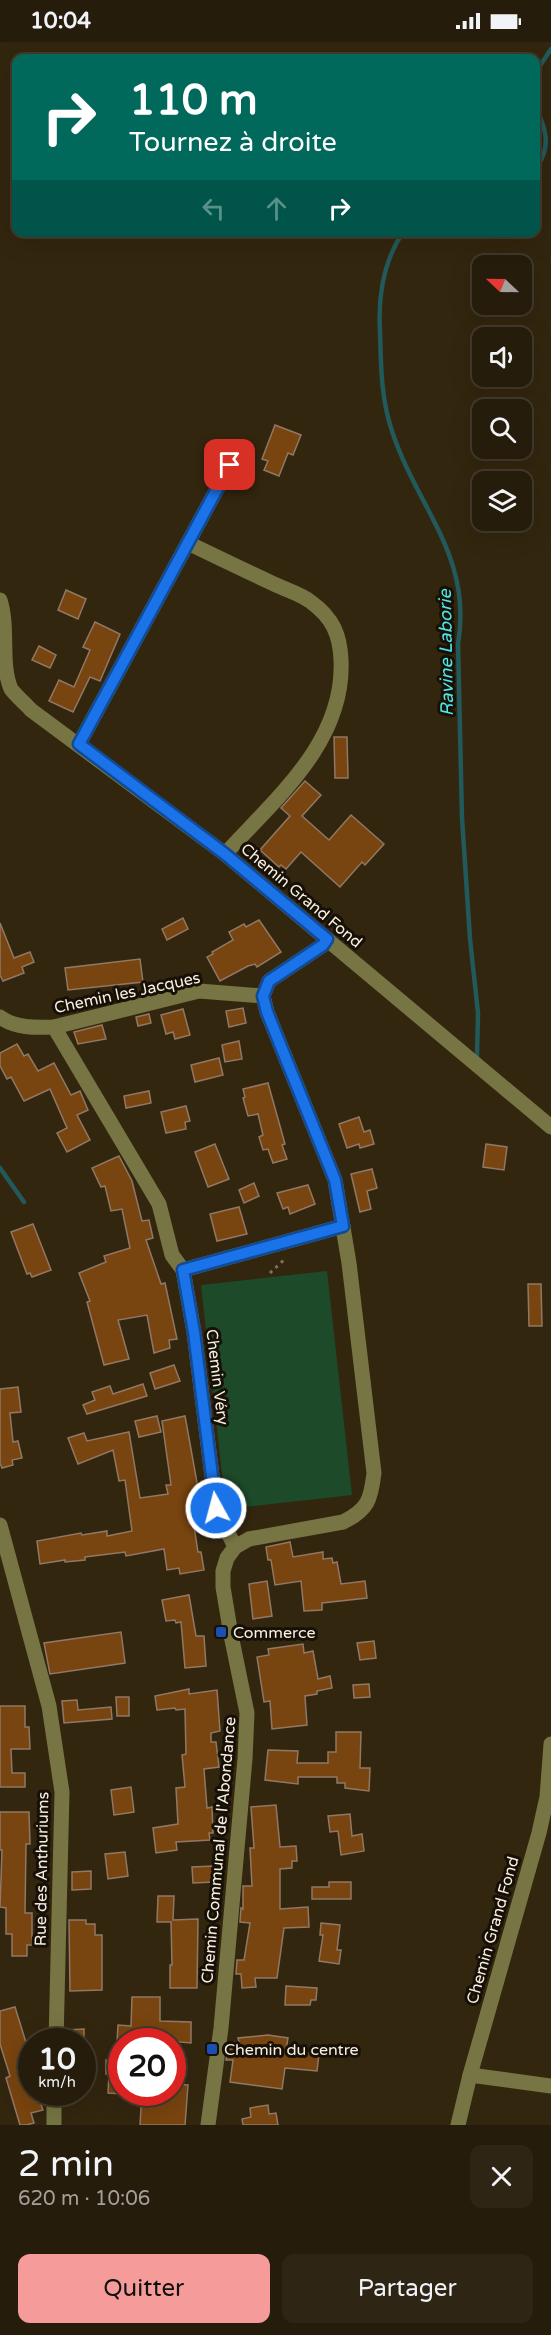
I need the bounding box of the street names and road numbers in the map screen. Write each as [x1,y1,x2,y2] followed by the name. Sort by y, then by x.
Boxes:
[237,839,366,952] street label: Chemin Grand Fond
[52,968,202,1018] street label: Chemin les Jacques
[201,1328,233,1427] street label: Chemin Véry
[197,1716,241,1984] street label: Chemin Communal de l'Abondance
[31,1792,53,1946] street label: Rue des Anthuriums
[462,1854,524,2006] street label: Chemin Grand Fond

